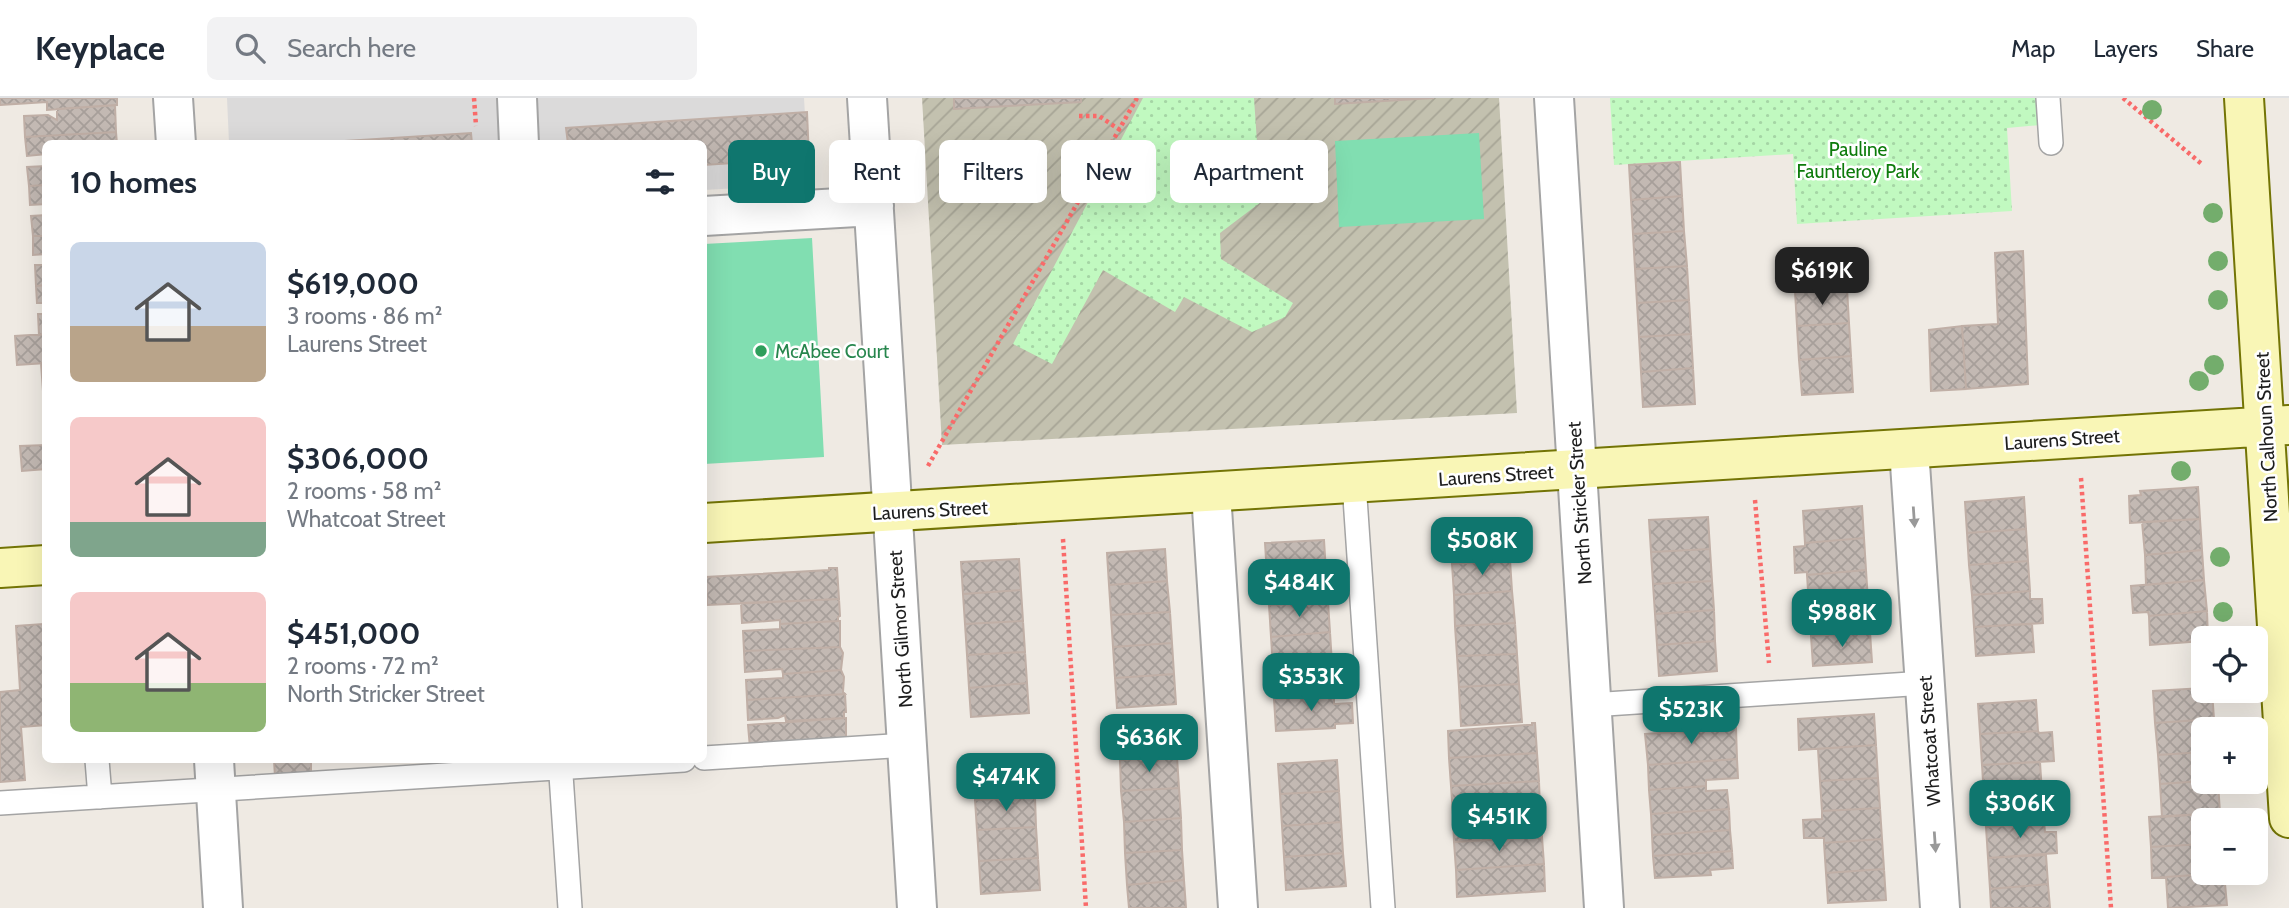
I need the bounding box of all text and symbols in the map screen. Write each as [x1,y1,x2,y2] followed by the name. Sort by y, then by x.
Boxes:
[207,17,697,80] search box
[35,28,165,68] text: Keyplace
[231,29,269,67] icon: search
[287,32,416,64] text: Search here
[2011,34,2055,63] text: Map
[2093,34,2158,63] text: Layers
[2196,34,2254,63] text: Share
[1796,138,1920,183] park label: Pauline Fauntleroy Park
[728,140,815,203] chip: Buy
[829,140,925,203] chip: Rent
[939,140,1047,203] chip: Filters
[1061,140,1156,203] chip: New
[1170,140,1328,203] chip: Apartment
[641,163,679,201] icon: filters
[70,164,197,201] text: 10 homes
[1773,248,1871,307] pin: $619K
[1791,256,1853,284] text: $619K
[287,265,419,302] text: $619,000
[126,270,210,354] icon: home
[287,302,442,330] text: 3 rooms · 86 m²
[287,330,427,358] text: Laurens Street
[775,340,890,363] place label: McAbee Court
[753,343,769,359] marker: McAbee Court
[2251,351,2282,523] street label: North Calhoun Street
[1562,420,1597,585] street label: North Stricker Street
[2004,424,2121,455] street label: Laurens Street
[287,440,429,477] text: $306,000
[126,445,210,529] icon: home
[1438,460,1555,491] street label: Laurens Street
[287,477,441,505] text: 2 rooms · 58 m²
[872,496,989,525] street label: Laurens Street
[287,505,445,533] text: Whatcoat Street
[1909,506,1920,528] one-way arrow
[1433,518,1531,577] pin: $508K
[1447,526,1517,554] text: $508K
[883,549,917,709] street label: North Gilmor Street
[1250,560,1348,619] pin: $484K
[1264,568,1334,596] text: $484K
[1793,589,1891,649] pin: $988K
[1808,598,1876,626] text: $988K
[287,615,420,652] text: $451,000
[126,620,210,704] icon: home
[2191,626,2268,885] map controls
[2191,626,2268,703] button: locate
[287,652,439,680] text: 2 rooms · 72 m²
[1262,654,1360,713] pin: $353K
[1279,662,1343,690] text: $353K
[1913,674,1946,807] street label: Whatcoat Street
[287,680,485,708] text: North Stricker Street
[1642,686,1740,746] pin: $523K
[1659,695,1723,723] text: $523K
[1100,714,1198,774] pin: $636K
[2191,717,2268,794] button: +
[1116,723,1182,751] text: $636K
[957,754,1055,813] pin: $474K
[972,762,1040,790] text: $474K
[1971,780,2069,840] pin: $306K
[1985,789,2055,817] text: $306K
[1450,794,1548,853] pin: $451K
[1468,802,1530,830] text: $451K
[2191,808,2268,885] button: −
[1930,831,1941,853] one-way arrow

